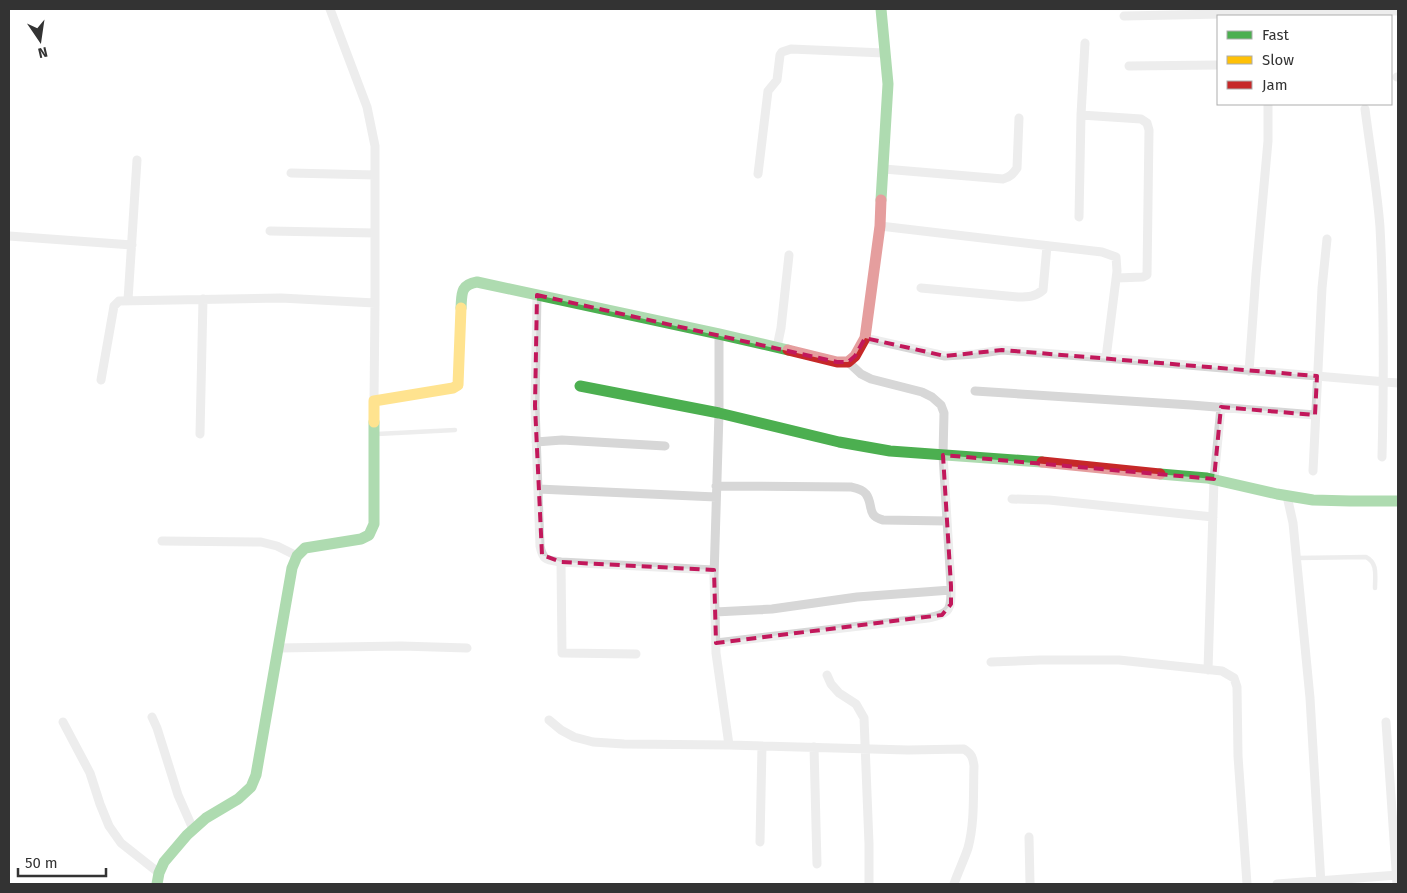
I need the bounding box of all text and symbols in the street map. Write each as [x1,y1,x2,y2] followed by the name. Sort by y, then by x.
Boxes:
[15,15,65,65] north arrow
[1217,15,1392,105] legend
[1262,26,1289,44] text: Fast
[36,43,49,62] text: N
[1262,51,1294,69] text: Slow
[1262,76,1288,94] text: Jam
[18,846,105,878] scale bar
[25,854,58,872] text: 50 m

